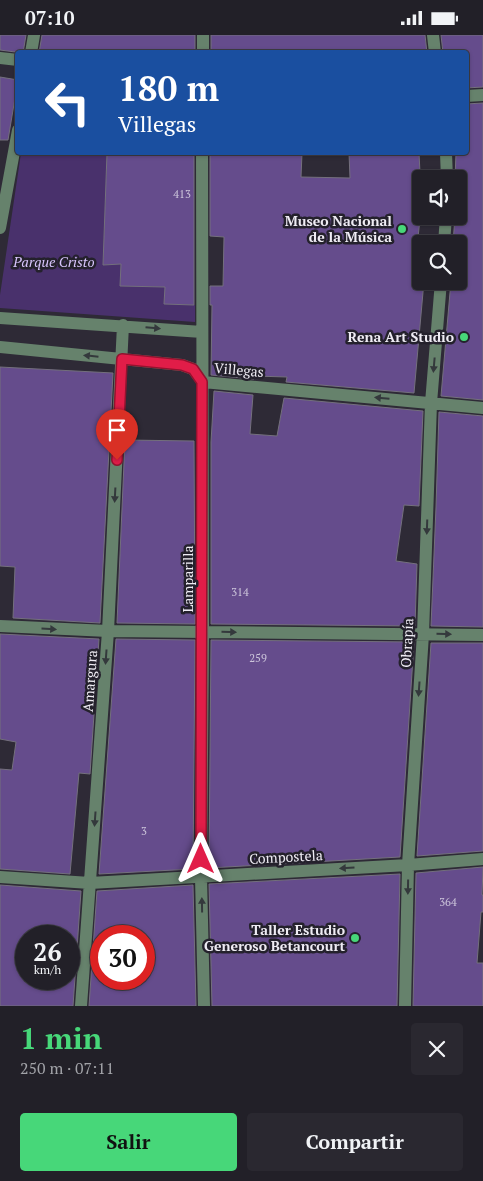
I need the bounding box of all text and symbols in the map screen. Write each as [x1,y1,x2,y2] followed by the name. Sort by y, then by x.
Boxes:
[25,5,74,30] text: 07:10
[118,65,219,111] text: 180 m
[35,70,100,135] icon: left
[118,109,196,138] text: Villegas
[412,170,467,290] map controls
[412,170,467,225] button: sound
[173,187,191,201] house number: 413
[285,211,392,246] place label: Museo Nacional de la Música
[396,223,408,235] marker: Museo Nacional de la Música
[412,235,467,290] button: search
[12,252,95,271] park label: Parque Cristo
[146,324,162,332] one-way arrow
[348,327,454,346] place label: Rena Art Studio
[458,331,470,343] marker: Rena Art Studio
[83,351,99,359] one-way arrow
[430,357,438,373] one-way arrow
[213,358,265,381] street label: Villegas
[374,394,390,402] one-way arrow
[96,409,138,460] pin
[103,416,131,444] icon: arrive
[111,487,119,503] one-way arrow
[422,519,430,535] one-way arrow
[178,546,197,612] street label: Lamparilla
[231,585,249,599] house number: 314
[396,618,417,668] street label: Obrapía
[41,625,57,633] one-way arrow
[221,628,237,636] one-way arrow
[436,631,452,639] one-way arrow
[78,649,101,713] street label: Amargura
[102,649,110,665] one-way arrow
[249,651,267,665] house number: 259
[415,682,423,698] one-way arrow
[90,811,98,827] one-way arrow
[141,824,147,838] house number: 3
[174,832,226,884] position arrow
[249,845,323,868] street label: Compostela
[339,865,355,873] one-way arrow
[404,879,412,895] one-way arrow
[439,895,457,909] house number: 364
[197,897,205,913] one-way arrow
[204,920,345,955] place label: Taller Estudio Generoso Betancourt
[90,925,155,990] speed limit sign: 30
[349,932,361,944] marker: Taller Estudio Generoso Betancourt
[33,935,62,968] text: 26
[34,962,61,977] text: km/h
[20,1018,102,1058] text: 1 min
[411,1023,463,1075] button: close
[20,1057,114,1079] text: 250 m · 07:11
[20,1113,237,1171] button: Salir
[247,1113,463,1171] button: Compartir

